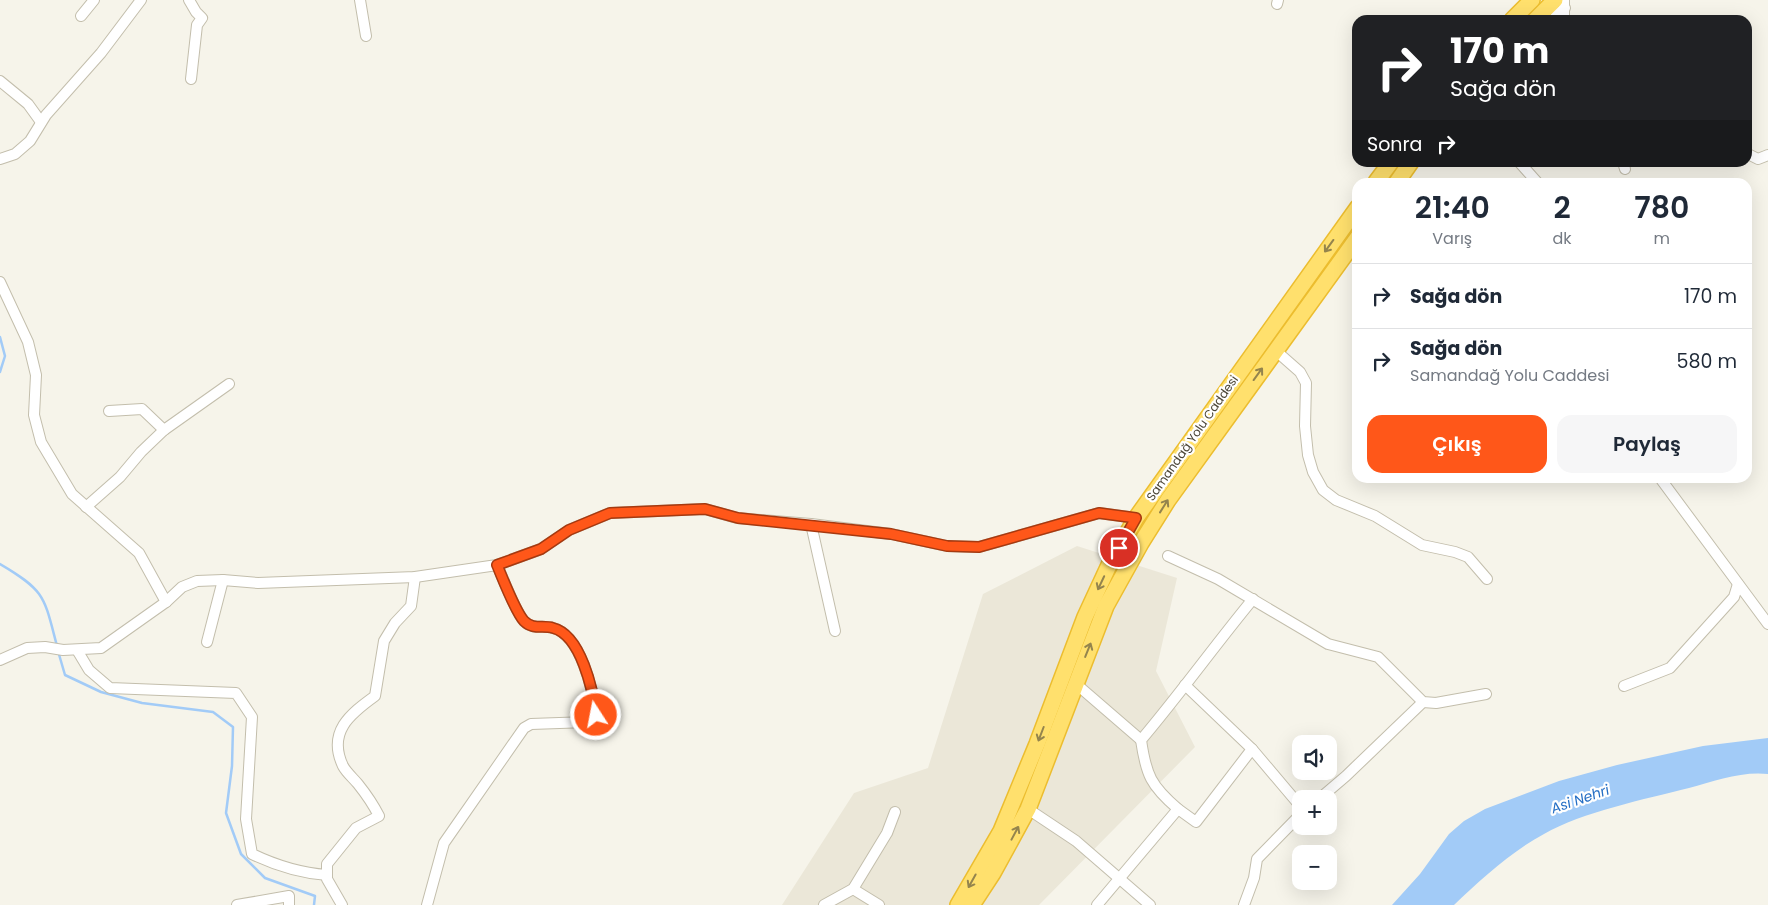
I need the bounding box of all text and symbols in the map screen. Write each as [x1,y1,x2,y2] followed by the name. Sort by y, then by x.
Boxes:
[1450,26,1549,75] text: 170 m
[1367,35,1432,100] icon: right
[1450,73,1556,104] text: Sağa dön
[1432,130,1460,158] icon: right
[1367,131,1422,158] text: Sonra
[1415,186,1490,229] text: 21:40
[1553,186,1571,229] text: 2
[1634,186,1689,229] text: 780
[1432,227,1472,250] text: Varış
[1553,227,1572,250] text: dk
[1654,227,1670,250] text: m
[1324,239,1334,253] one-way arrow
[1367,282,1395,310] icon: right
[1410,283,1502,310] text: Sağa dön
[1684,283,1737,310] text: 170 m
[1410,335,1502,362] text: Sağa dön
[1367,347,1395,375] icon: right
[1677,348,1737,375] text: 580 m
[1410,364,1610,387] text: Samandağ Yolu Caddesi
[1253,367,1263,381] one-way arrow
[1142,372,1242,504] street label: Samandağ Yolu Caddesi
[1367,415,1547,473] button: Çıkış
[1557,415,1737,473] button: Paylaş
[1158,499,1169,513] one-way arrow
[1098,527,1140,569] pin
[1105,534,1133,562] icon: arrive
[1096,575,1105,590] one-way arrow
[1084,643,1094,658] one-way arrow
[569,688,621,740] position arrow
[1036,726,1045,741] one-way arrow
[1292,735,1337,890] map controls
[1292,735,1337,780] button: sound
[1547,780,1612,819] water label: Asi Nehri
[1292,790,1337,835] button: +
[1010,825,1020,840] one-way arrow
[1292,845,1337,890] button: −
[967,873,977,888] one-way arrow

